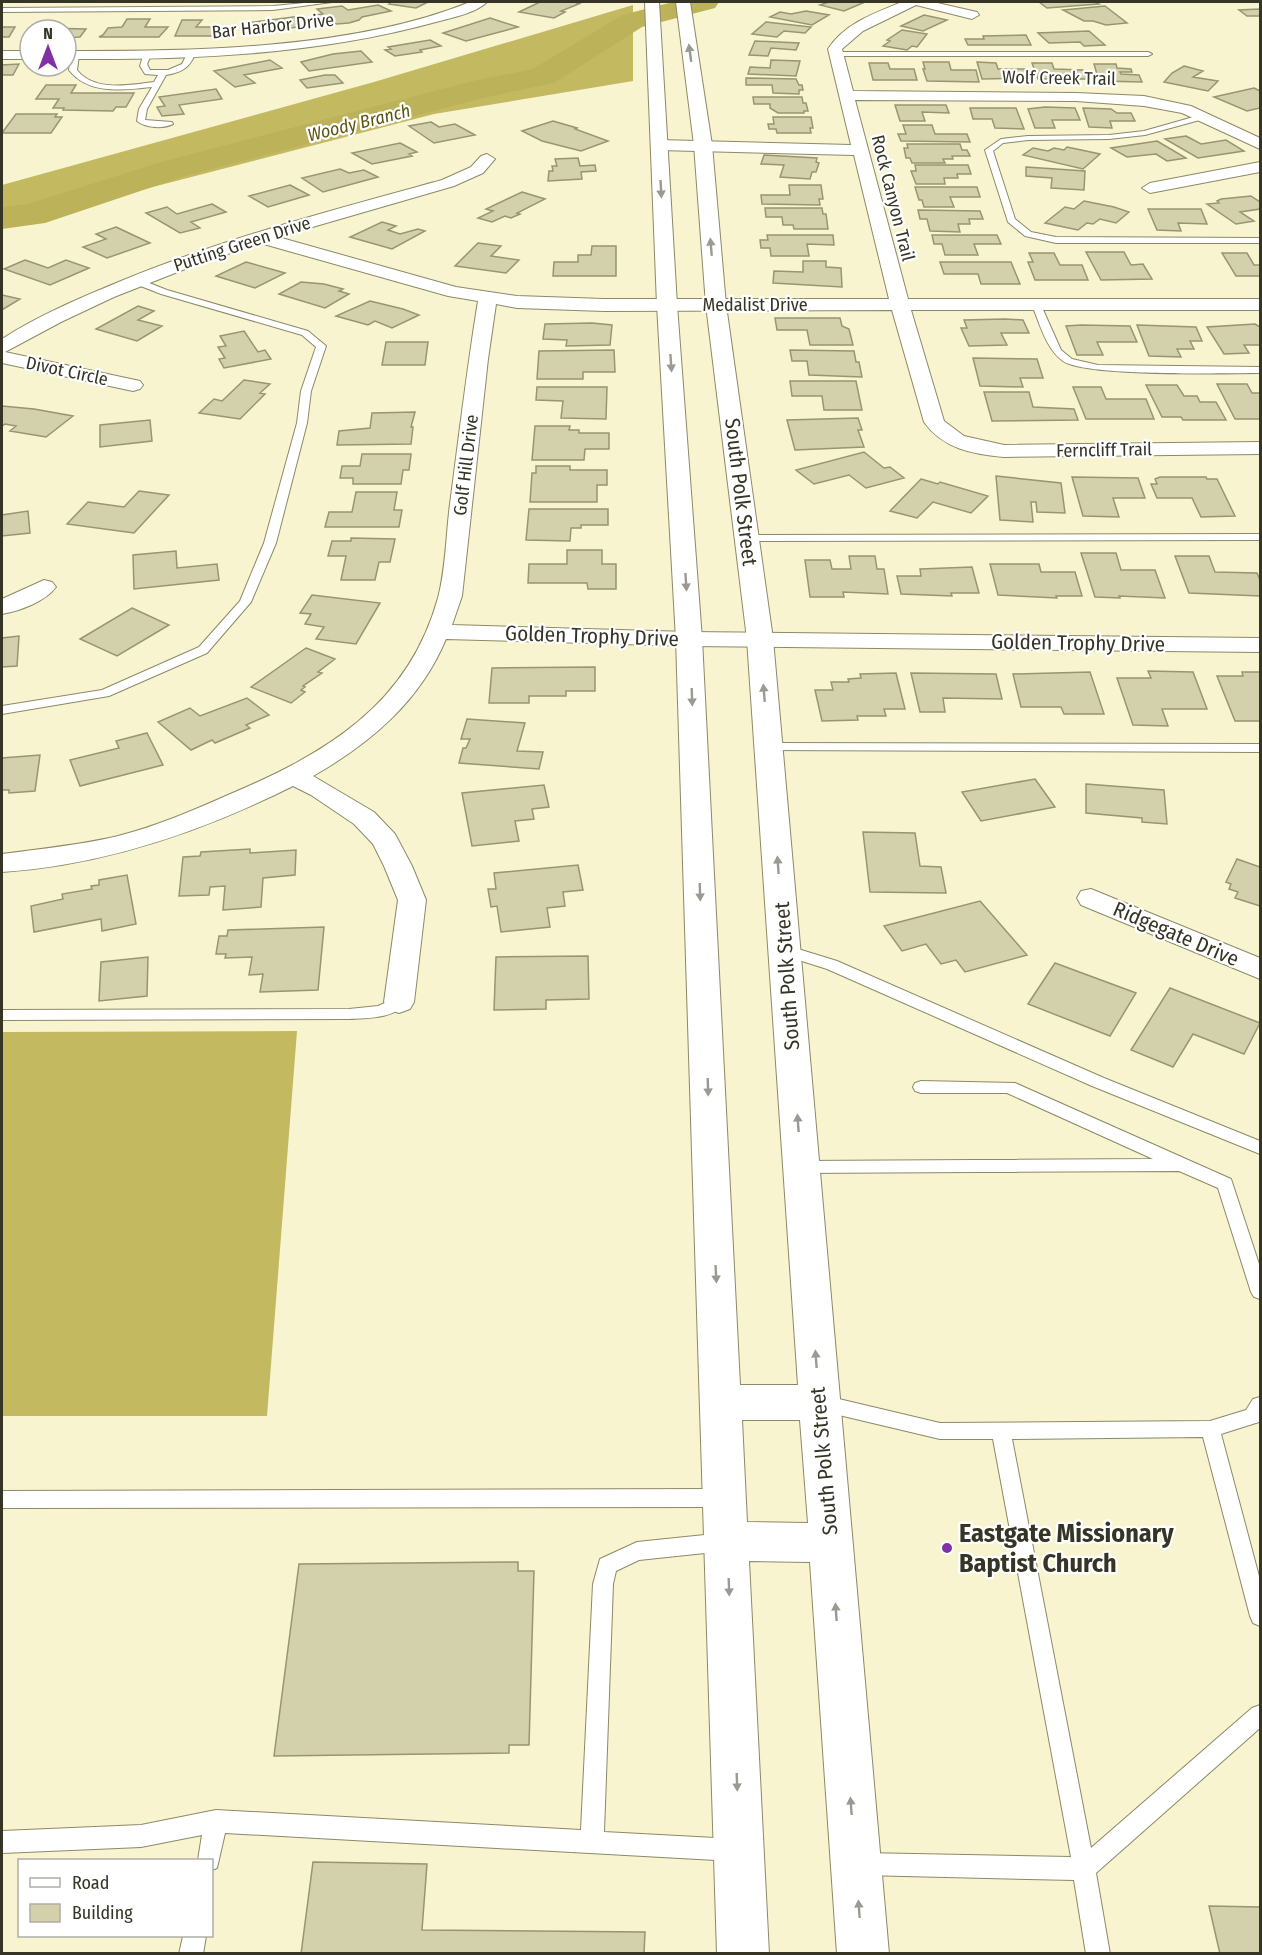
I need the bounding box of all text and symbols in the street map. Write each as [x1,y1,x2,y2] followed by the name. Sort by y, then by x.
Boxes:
[211,9,335,43] street label: Bar Harbor Drive
[18,18,78,78] north arrow
[43,24,53,43] text: N
[685,43,694,62] one-way arrow
[1002,66,1116,90] street label: Wolf Creek Trail
[305,100,413,146] water label: Woody Branch
[867,133,919,264] street label: Rock Canyon Trail
[656,180,665,199] one-way arrow
[171,211,313,276] street label: Putting Green Drive
[707,237,716,256] one-way arrow
[702,294,808,316] street label: Medalist Drive
[24,352,110,390] street label: Divot Circle
[666,354,675,373] one-way arrow
[449,413,483,517] street label: Golf Hill Drive
[719,417,763,567] street label: South Polk Street
[1056,438,1152,462] street label: Ferncliff Trail
[681,572,690,591] one-way arrow
[505,620,679,652] street label: Golden Trophy Drive
[991,628,1165,658] street label: Golden Trophy Drive
[760,684,769,703] one-way arrow
[687,688,696,707] one-way arrow
[773,856,783,875] one-way arrow
[695,883,704,902] one-way arrow
[1109,896,1243,972] street label: Ridgegate Drive
[769,901,805,1051] street label: South Polk Street
[703,1078,712,1097] one-way arrow
[793,1113,803,1132] one-way arrow
[711,1264,720,1283] one-way arrow
[811,1349,821,1368] one-way arrow
[805,1386,843,1536] street label: South Polk Street
[959,1518,1174,1579] place label: Eastgate Missionary Baptist Church
[940,1541,954,1555] marker: Eastgate Missionary Baptist Church
[724,1578,734,1597] one-way arrow
[831,1603,841,1622] one-way arrow
[732,1773,741,1792] one-way arrow
[846,1796,856,1815] one-way arrow
[18,1859,213,1937] legend
[72,1872,109,1894] text: Road
[854,1899,864,1918] one-way arrow
[72,1902,133,1924] text: Building

